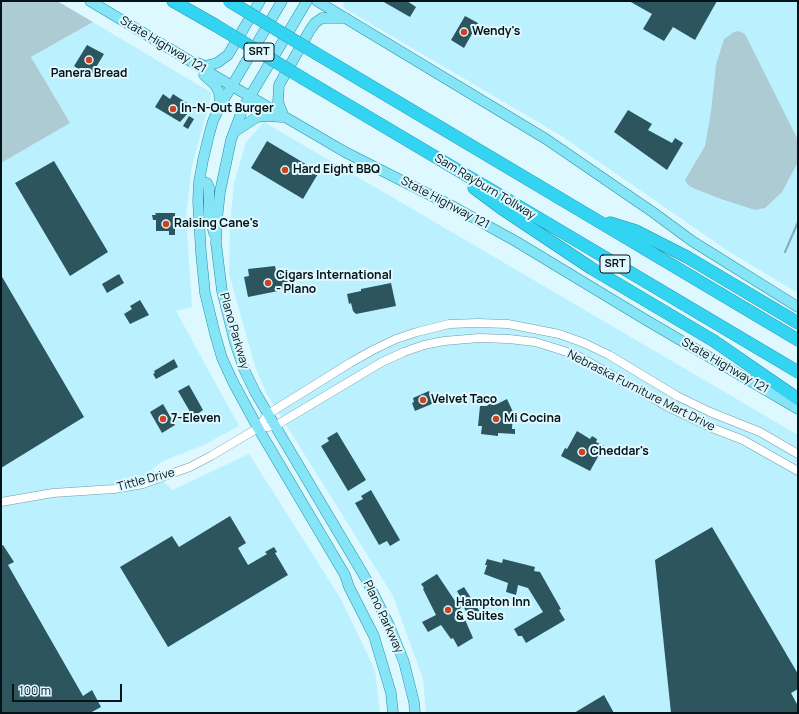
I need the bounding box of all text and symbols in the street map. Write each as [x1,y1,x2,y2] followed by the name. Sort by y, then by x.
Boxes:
[117,14,209,76] street label: State Highway 121
[472,25,520,39] place label: Wendy's
[459,27,469,37] marker: Wendy's
[244,43,274,61] road number: SRT
[84,55,94,65] marker: Panera Bread
[51,67,127,81] place label: Panera Bread
[181,102,274,116] place label: In-N-Out Burger
[168,104,178,114] marker: In-N-Out Burger
[432,151,538,223] street label: Sam Rayburn Tollway
[293,163,380,177] place label: Hard Eight BBQ
[280,165,290,175] marker: Hard Eight BBQ
[398,174,492,232] street label: State Highway 121
[174,217,258,231] place label: Raising Cane's
[161,219,171,229] marker: Raising Cane's
[600,255,630,273] road number: SRT
[276,269,392,297] place label: Cigars International - Plano
[263,278,273,288] marker: Cigars International - Plano
[216,291,252,371] street label: Plano Parkway
[679,335,771,397] street label: State Highway 121
[565,347,717,435] street label: Nebraska Furniture Mart Drive
[431,393,497,407] place label: Velvet Taco
[418,395,428,405] marker: Velvet Taco
[171,412,221,426] place label: 7-Eleven
[504,412,561,426] place label: Mi Cocina
[158,414,168,424] marker: 7-Eleven
[491,414,501,424] marker: Mi Cocina
[590,445,649,459] place label: Cheddar's
[577,447,587,457] marker: Cheddar's
[116,465,176,495] street label: Tittle Drive
[360,578,406,656] street label: Plano Parkway
[456,596,530,624] place label: Hampton Inn & Suites
[443,605,453,615] marker: Hampton Inn & Suites
[14,676,124,702] scale bar
[19,682,51,699] text: 100 m

